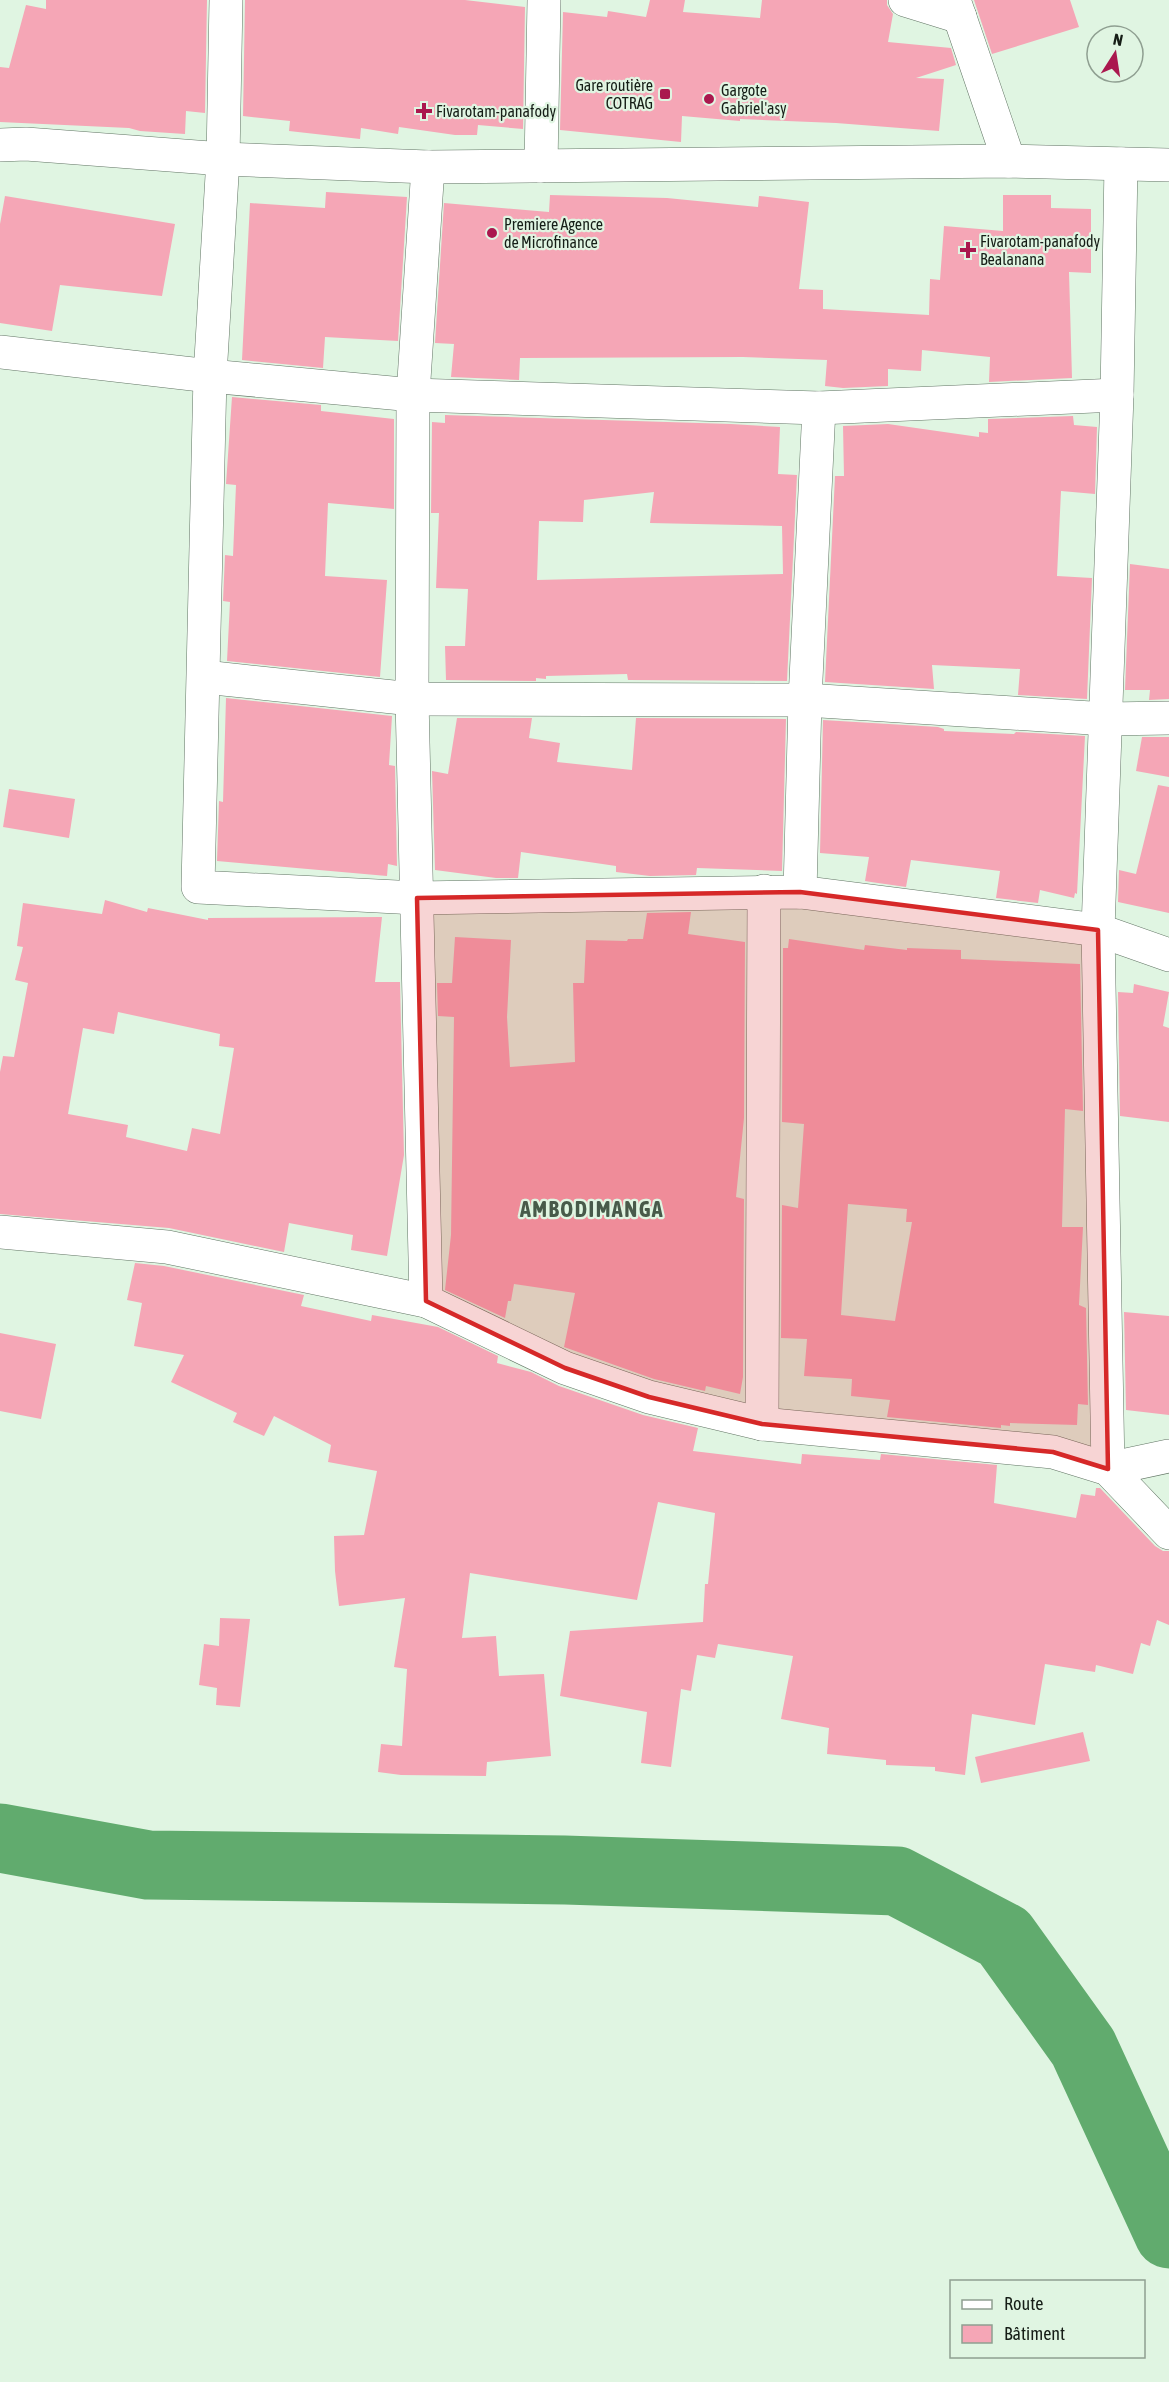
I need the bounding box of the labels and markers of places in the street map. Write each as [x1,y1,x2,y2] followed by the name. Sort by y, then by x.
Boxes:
[575,76,653,112] place label: Gare routière COTRAG
[721,81,787,118] place label: Gargote Gabriel'asy
[658,87,672,101] marker: Gare routière COTRAG
[702,92,716,106] marker: Gargote Gabriel'asy
[436,102,557,121] place label: Fivarotam-panafody
[417,104,431,118] marker: Fivarotam-panafody
[504,215,603,251] place label: Premiere Agence de Microfinance
[485,226,499,240] marker: Premiere Agence de Microfinance
[980,232,1101,268] place label: Fivarotam-panafody Bealanana
[961,243,975,257] marker: Fivarotam-panafody Bealanana

